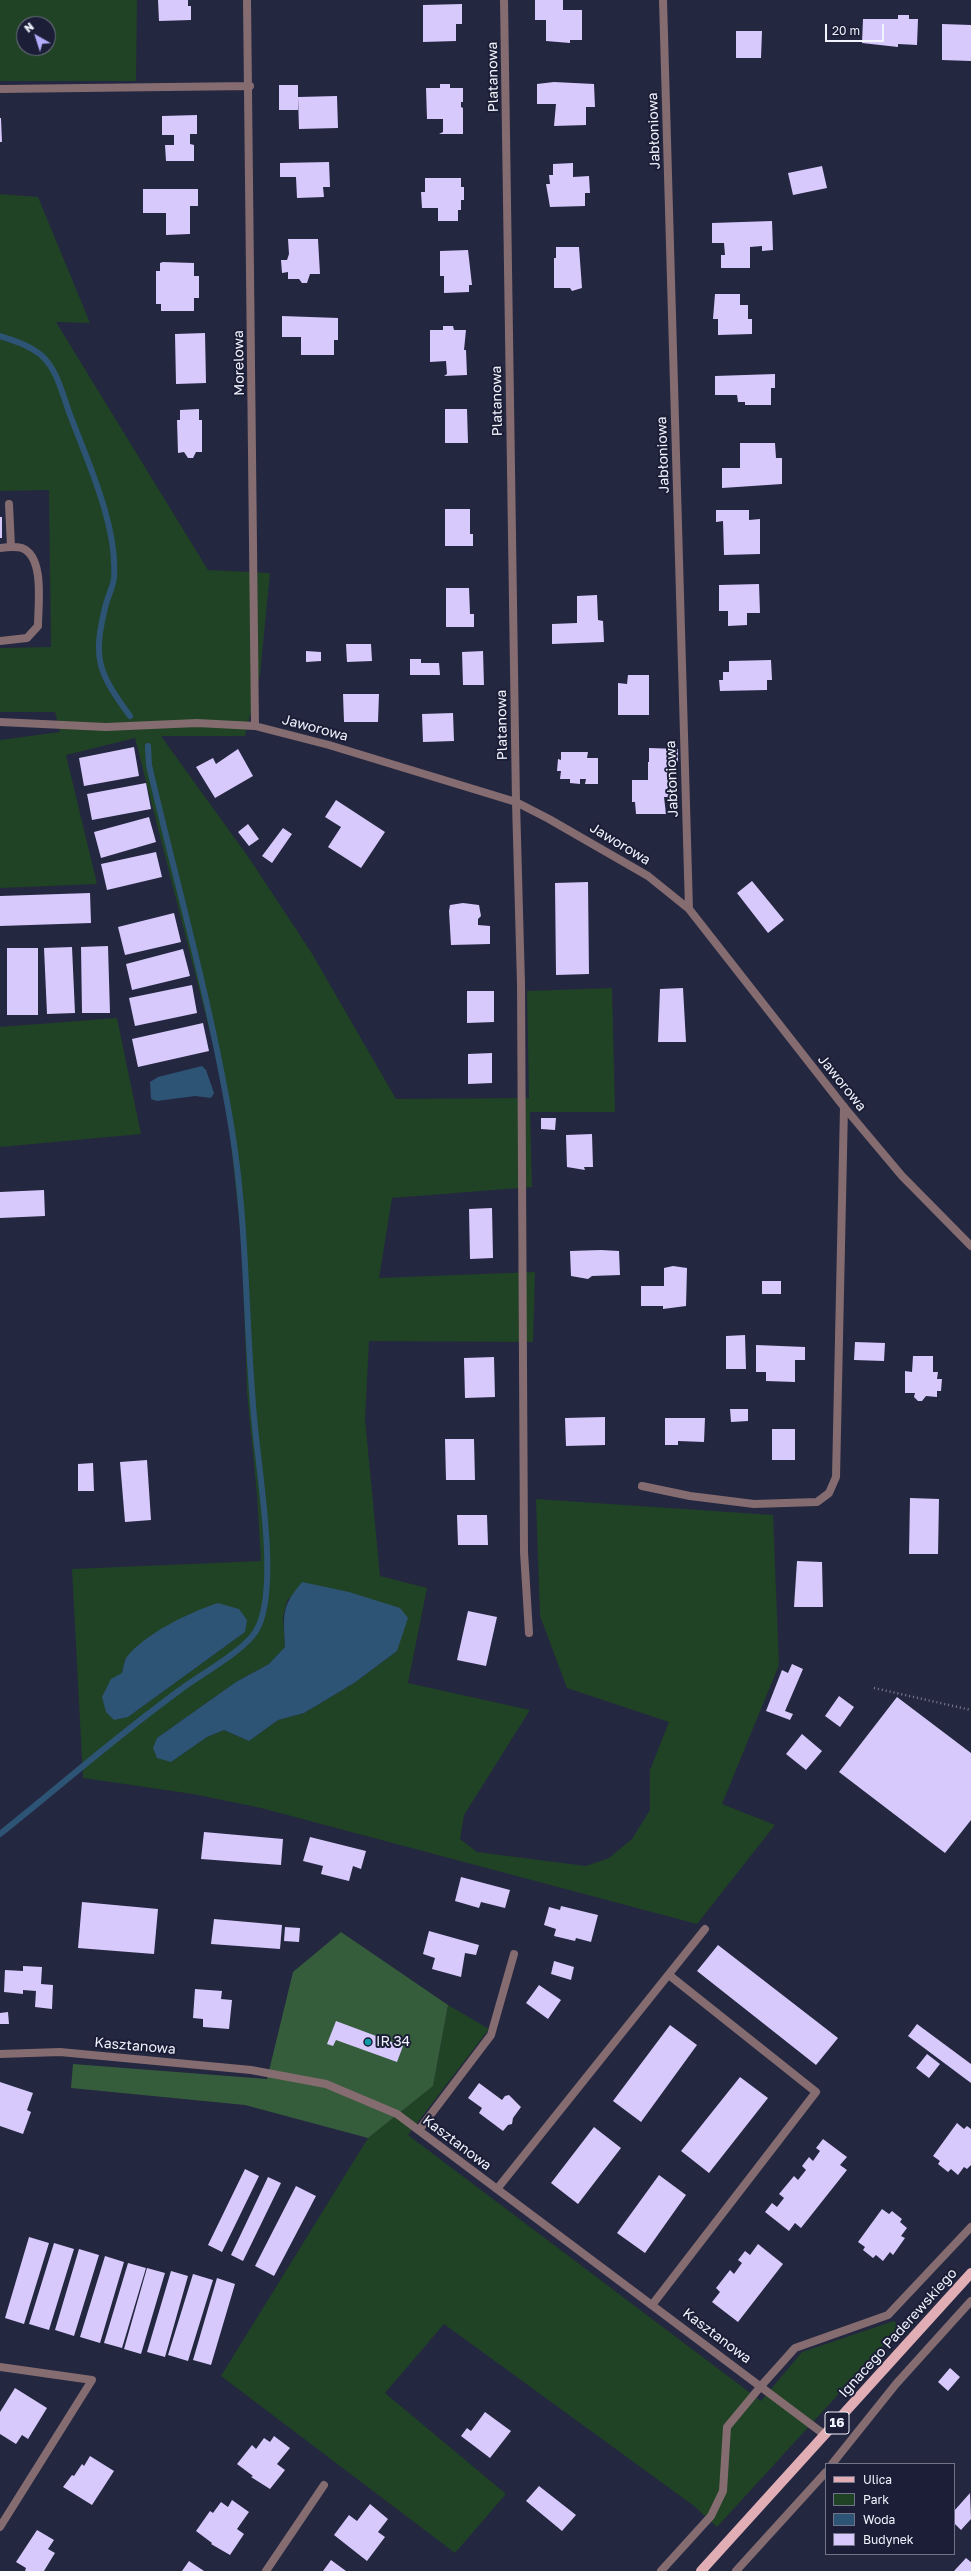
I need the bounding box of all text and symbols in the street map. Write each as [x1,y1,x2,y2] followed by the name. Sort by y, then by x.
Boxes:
[16,16,56,56] north arrow
[827,16,886,42] scale bar
[21,19,36,35] text: N
[832,23,860,38] text: 20 m
[484,41,502,113] street label: Platanowa
[644,92,664,170] street label: Jabłoniowa
[230,330,248,396] street label: Morelowa
[488,365,506,437] street label: Platanowa
[653,416,673,494] street label: Jabłoniowa
[493,689,511,761] street label: Platanowa
[280,711,350,745] street label: Jaworowa
[662,740,682,818] street label: Jabłoniowa
[587,819,653,869] street label: Jaworowa
[814,1051,870,1115] street label: Jaworowa
[94,2034,176,2058] street label: Kasztanowa
[376,2034,410,2050] place label: IR 34
[363,2037,373,2047] marker: IR 34
[419,2112,495,2174] street label: Kasztanowa
[835,2265,961,2401] street label: Ignacego Paderewskiego
[679,2305,755,2367] street label: Kasztanowa
[825,2412,849,2434] road number: 16
[825,2463,955,2555] legend
[863,2472,892,2487] text: Ulica
[863,2492,889,2507] text: Park
[863,2512,895,2527] text: Woda
[863,2532,914,2547] text: Budynek

